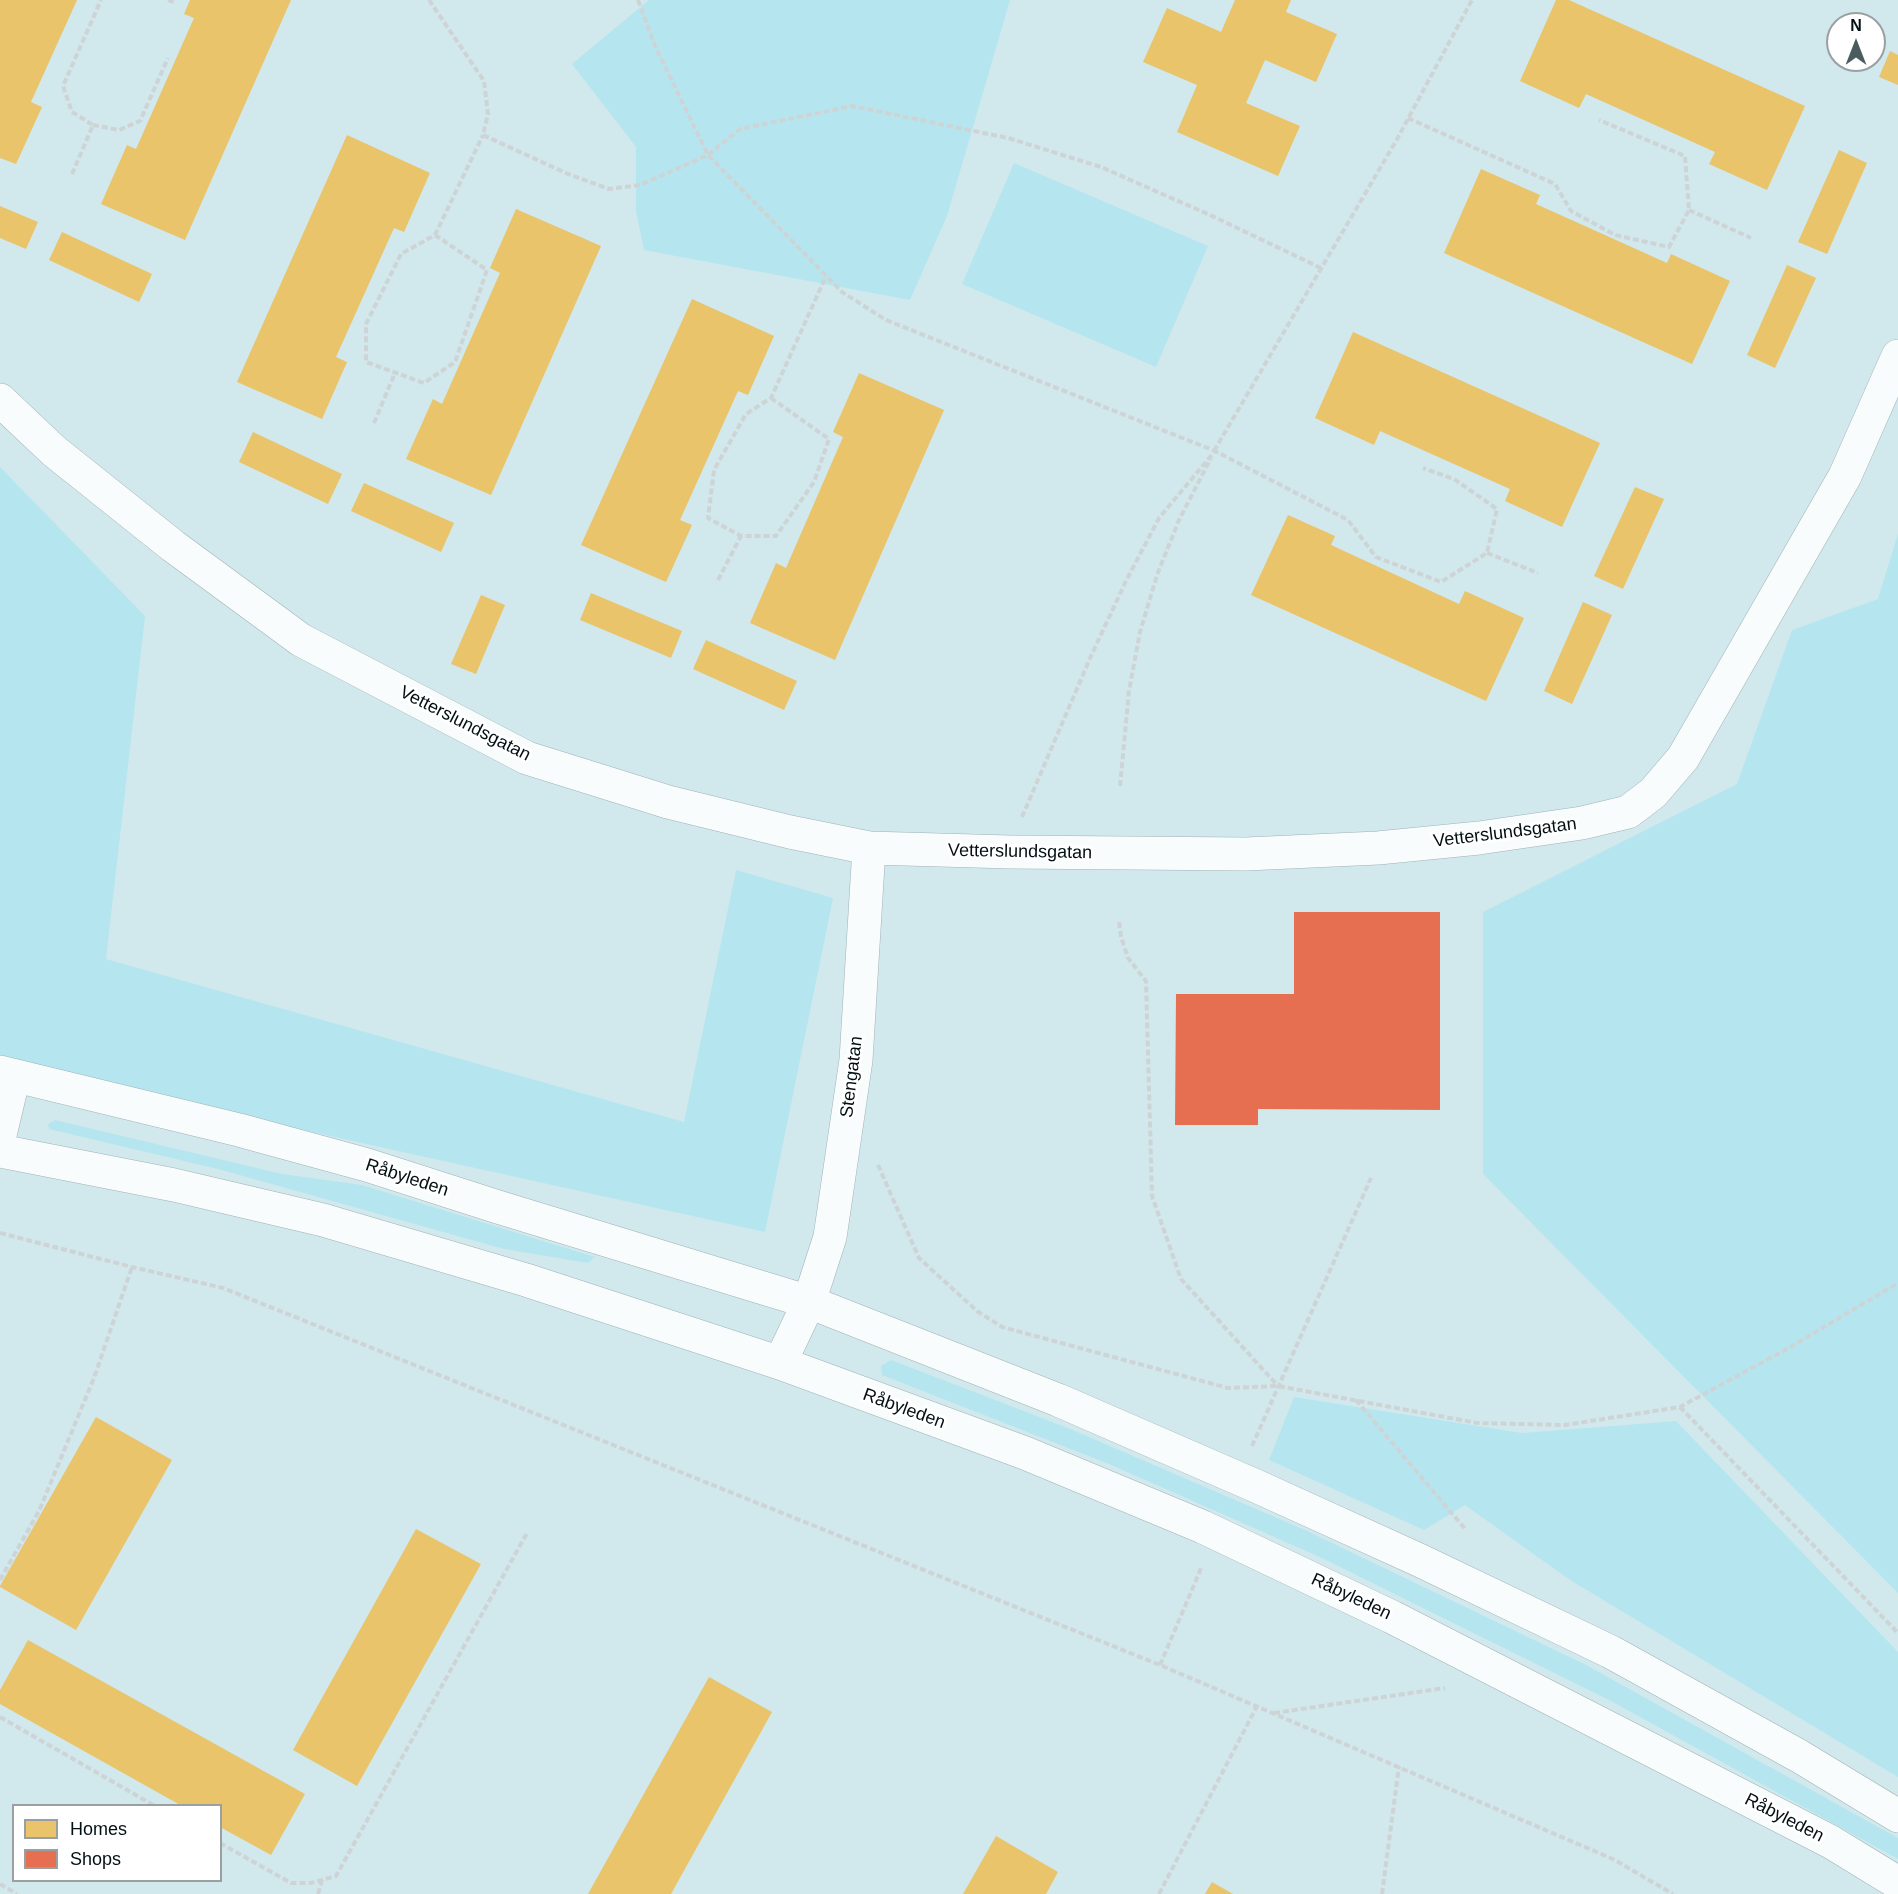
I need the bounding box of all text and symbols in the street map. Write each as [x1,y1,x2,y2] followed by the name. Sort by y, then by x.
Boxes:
[1826,12,1886,72] north arrow
[1850,17,1862,34] text: N
[396,682,534,766] street label: Vetterslundsgatan
[1432,813,1578,853] street label: Vetterslundsgatan
[948,840,1092,864] street label: Vetterslundsgatan
[836,1035,868,1119] street label: Stengatan
[363,1154,451,1202] street label: Råbyleden
[860,1384,948,1434] street label: Råbyleden
[1307,1569,1395,1625] street label: Råbyleden
[1741,1789,1827,1847] street label: Råbyleden
[12,1804,222,1882] legend
[70,1819,127,1839] text: Homes
[70,1849,121,1869] text: Shops

